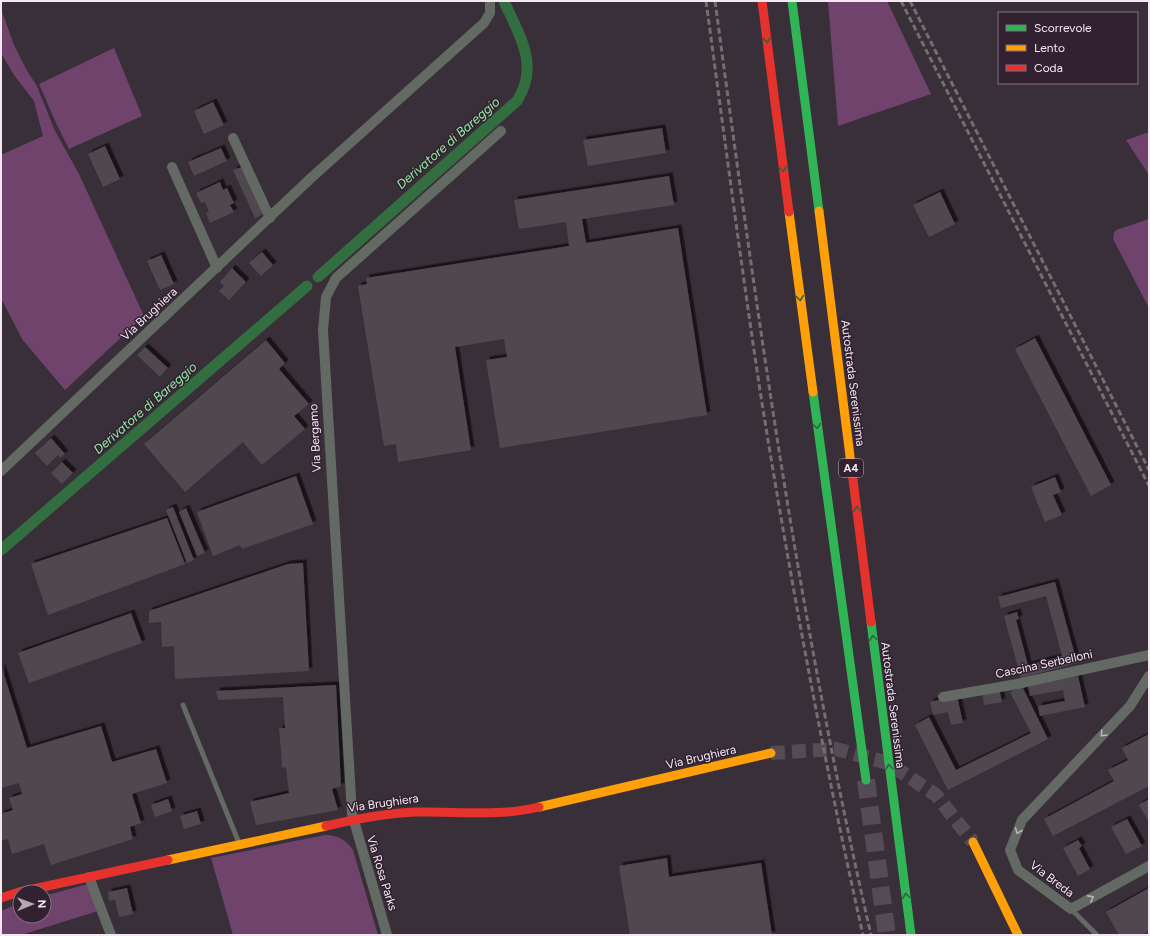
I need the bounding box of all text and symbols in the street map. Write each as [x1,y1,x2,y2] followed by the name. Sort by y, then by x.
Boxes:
[998,12,1138,84] legend
[1034,21,1092,35] text: Scorrevole
[762,37,771,43] one-way arrow
[1034,41,1065,55] text: Lento
[1034,61,1063,75] text: Coda
[393,94,503,192] water label: Derivatore di Bareggio
[779,166,788,172] one-way arrow
[118,284,180,344] street label: Via Brughiera
[795,294,804,301] one-way arrow
[838,319,868,447] street label: Autostrada Serenissima
[90,359,200,457] water label: Derivatore di Bareggio
[306,403,324,473] street label: Via Bergamo
[812,423,821,429] one-way arrow
[839,459,863,477] road number: A4
[852,506,861,512] one-way arrow
[869,635,878,641] one-way arrow
[878,641,908,769] street label: Autostrada Serenissima
[994,647,1094,681] street label: Cascina Serbelloni
[1100,729,1108,737] one-way arrow
[665,742,737,772] street label: Via Brughiera
[885,764,894,770] one-way arrow
[347,791,419,815] street label: Via Brughiera
[1014,828,1022,835] one-way arrow
[364,834,400,913] street label: Via Rosa Parks
[1027,858,1077,900] street label: Via Breda
[12,884,52,924] north arrow
[902,893,911,899] one-way arrow
[1087,896,1094,903] one-way arrow
[35,899,48,908] text: N

